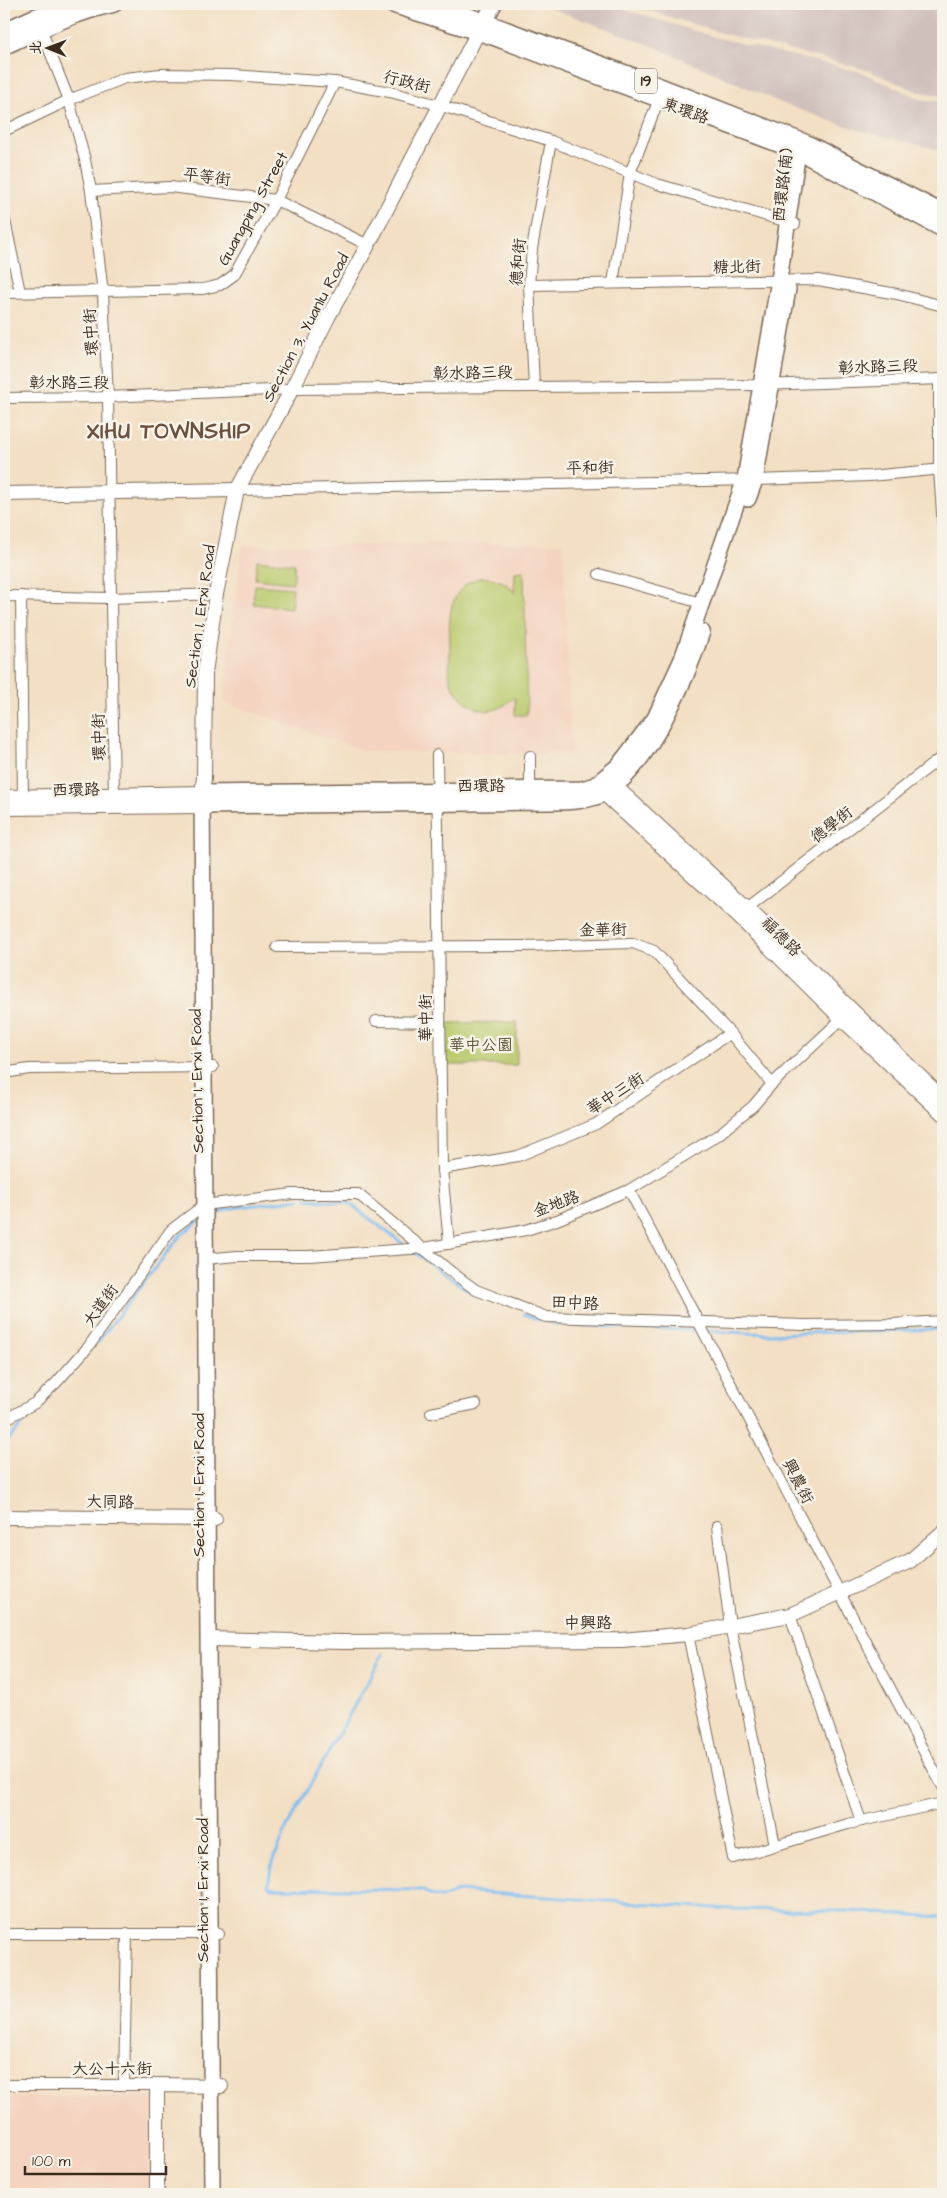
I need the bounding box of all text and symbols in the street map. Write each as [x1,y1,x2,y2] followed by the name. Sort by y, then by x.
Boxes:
[22,22,72,72] north arrow
[26,41,46,55] text: 北
[381,65,433,98] street label: 行政街
[635,68,657,94] road number: 19
[659,92,712,129] street label: 東環路
[768,146,798,223] street label: 西環路(南)
[212,147,294,270] street label: Guangping Street
[182,163,232,191] street label: 平等街
[505,237,531,287] street label: 德和街
[257,249,354,406] street label: Section 3, Yuanlu Road
[713,256,761,278] street label: 糖北街
[79,307,103,356] street label: 環中街
[838,355,918,379] street label: 彰水路三段
[433,361,513,385] street label: 彰水路三段
[29,372,109,394] street label: 彰水路三段
[87,417,251,446] district label: XIHU TOWNSHIP
[566,457,614,479] street label: 平和街
[179,543,221,689] street label: Section 1, Erxi Road
[88,713,110,761] street label: 環中街
[457,775,505,797] street label: 西環路
[52,779,100,801] street label: 西環路
[806,801,857,848] street label: 德學街
[757,912,806,961] street label: 福德路
[579,919,627,941] street label: 金華街
[415,994,437,1042] street label: 華中街
[185,1009,209,1153] street label: Section 1, Erxi Road
[449,1034,513,1056] park label: 華中公園
[583,1068,649,1120] street label: 華中三街
[530,1185,583,1222] street label: 金地路
[78,1280,124,1332] street label: 大道街
[550,1291,599,1315] street label: 田中路
[188,1413,210,1557] street label: Section 1, Erxi Road
[777,1455,819,1508] street label: 興農街
[86,1491,134,1513] street label: 大同路
[564,1612,612,1634] street label: 中興路
[192,1818,214,1962] street label: Section 1, Erxi Road
[72,2058,152,2080] street label: 大公十六街
[25,2143,166,2175] scale bar
[32,2151,71,2172] text: 100 m

